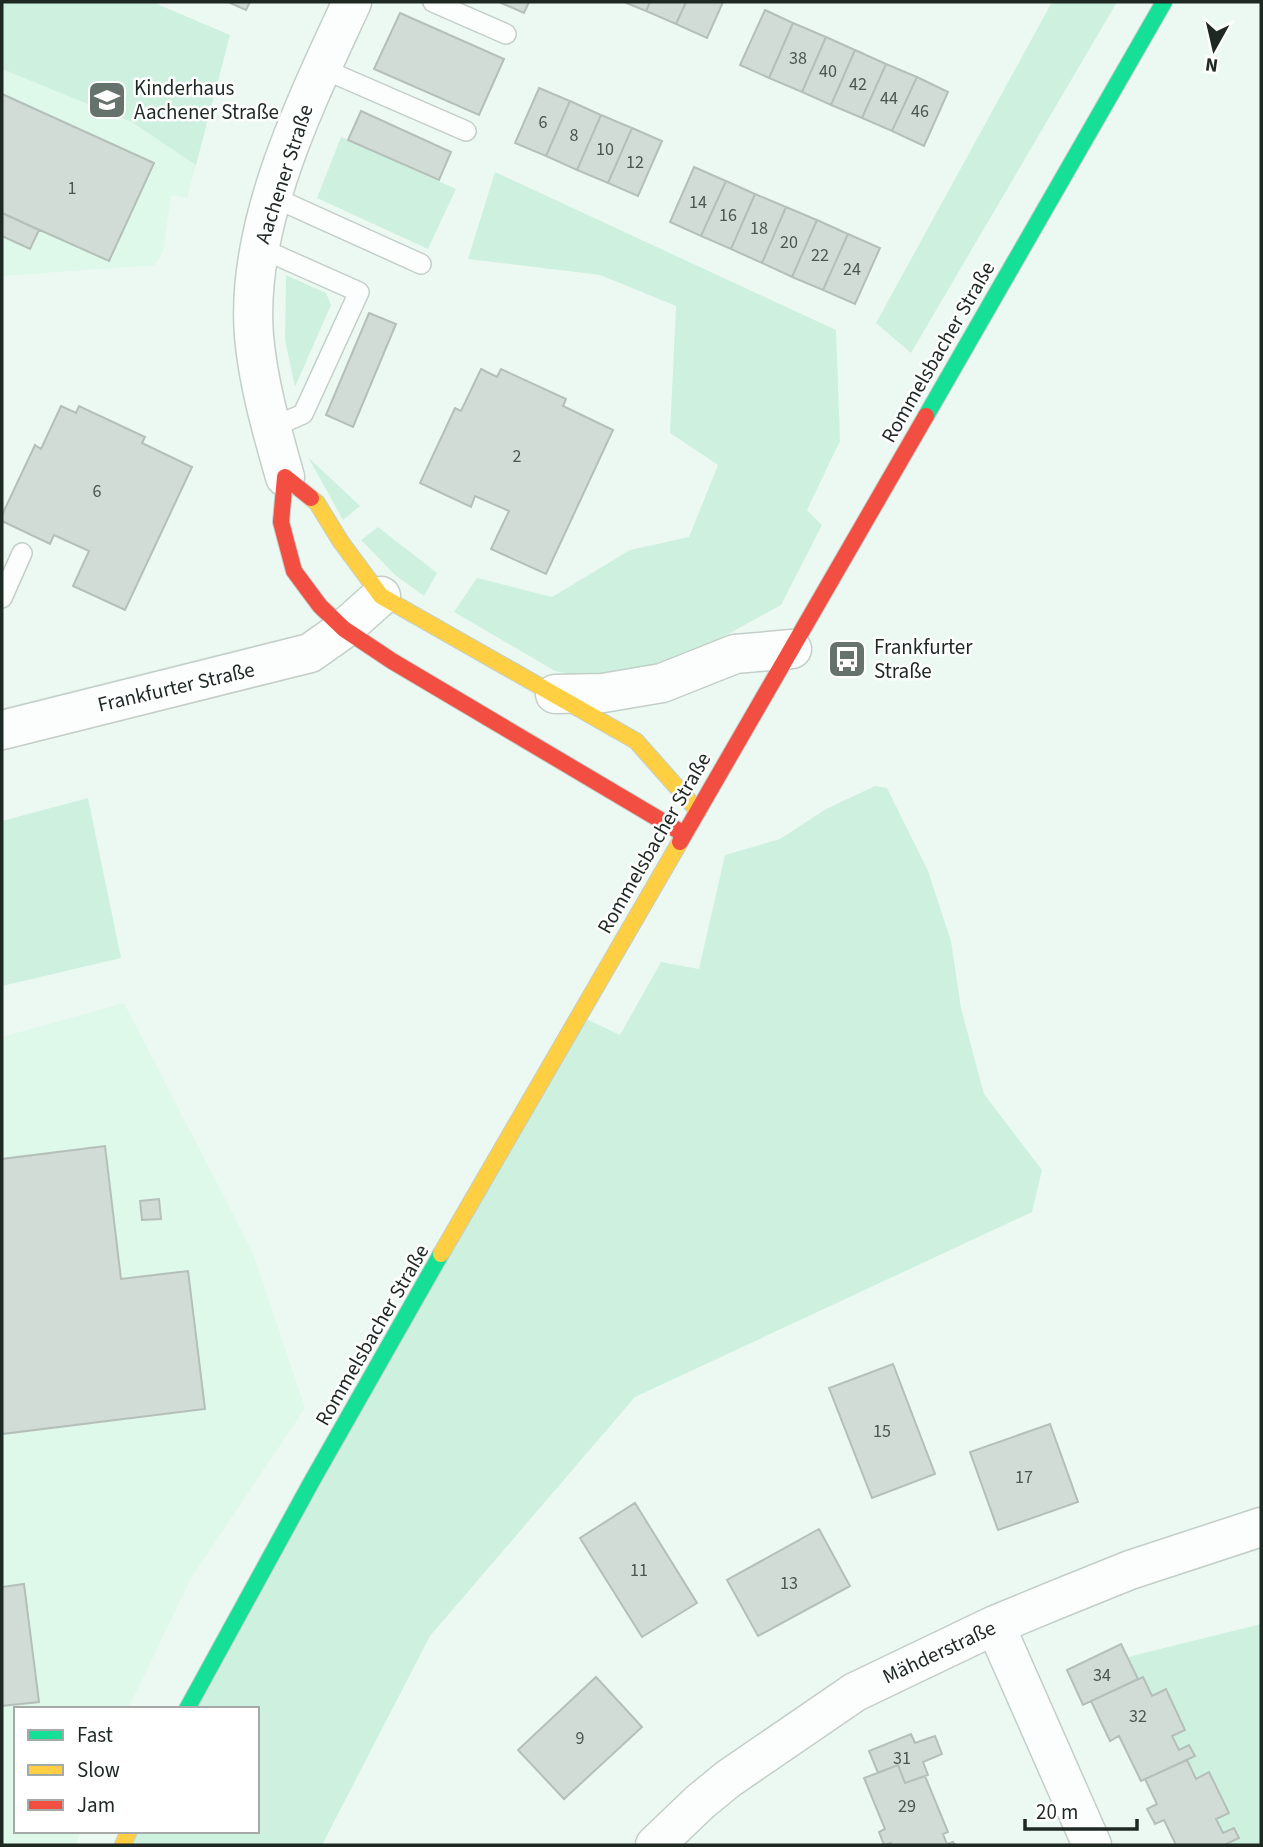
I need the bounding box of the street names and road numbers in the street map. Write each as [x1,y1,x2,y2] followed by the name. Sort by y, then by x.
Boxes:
[247,100,321,248] street label: Aachener Straße
[874,256,1002,448] street label: Rommelsbacher Straße
[94,654,258,720] street label: Frankfurter Straße
[590,747,718,939] street label: Rommelsbacher Straße
[308,1239,436,1431] street label: Rommelsbacher Straße
[877,1613,1001,1691] street label: Mähderstraße

